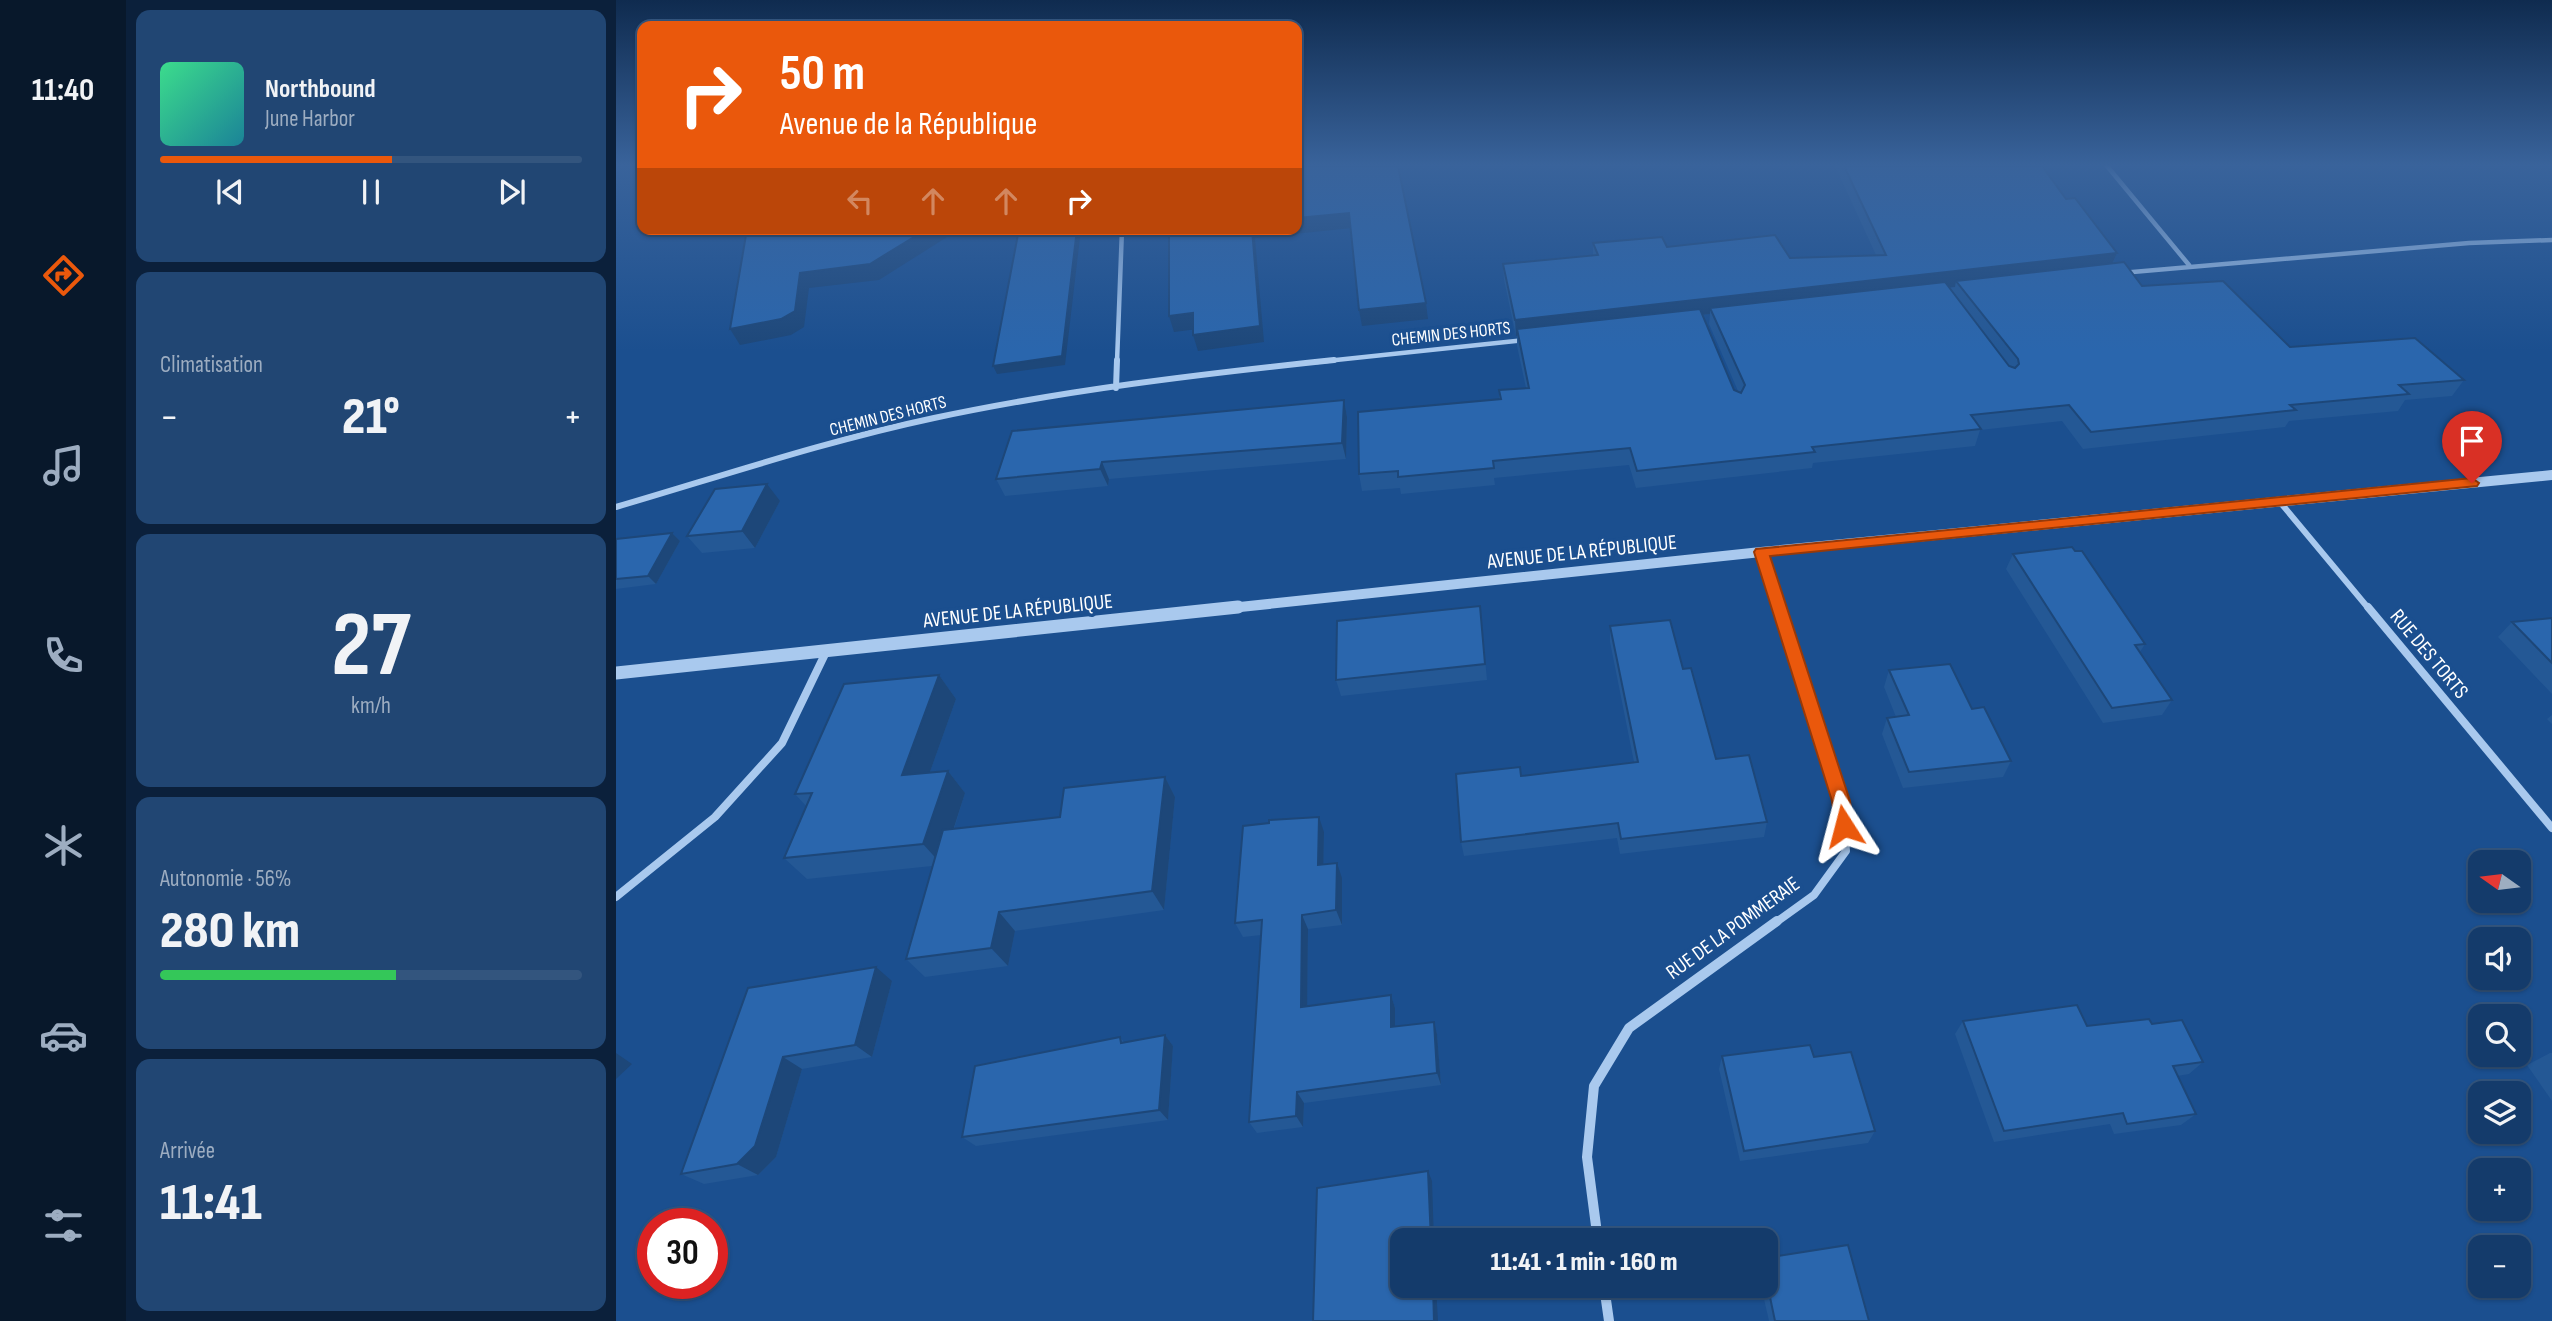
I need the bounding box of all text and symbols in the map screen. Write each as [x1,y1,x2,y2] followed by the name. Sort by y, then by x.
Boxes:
[780,45,865,104] text: 50 m
[665,49,756,140] icon: right
[32,71,94,110] text: 11:40
[265,74,376,105] text: Northbound
[265,105,355,133] text: June Harbor
[780,105,1037,144] text: Avenue de la République
[211,173,249,211] icon: previous
[352,173,390,211] icon: pause
[493,173,531,211] icon: next
[841,182,879,220] icon: left
[914,182,952,220] icon: ahead
[987,182,1025,220] icon: ahead
[1060,182,1098,220] icon: right
[39,251,88,300] icon: directions
[1390,317,1512,351] street label: CHEMIN DES HORTS
[160,351,263,379] text: Climatisation
[342,386,400,449] text: 21°
[827,391,949,441] street label: CHEMIN DES HORTS
[160,395,179,440] text: −
[563,395,582,440] text: +
[2442,411,2502,483] pin
[2453,422,2491,460] icon: arrive
[39,441,88,490] icon: music
[1485,530,1678,574] street label: AVENUE DE LA RÉPUBLIQUE
[921,589,1114,633] street label: AVENUE DE LA RÉPUBLIQUE
[331,592,411,701] text: 27
[2385,604,2473,704] street label: RUE DES TORTS
[39,631,88,680] icon: phone
[351,692,391,720] text: km/h
[1807,789,1881,863] position arrow
[39,821,88,870] icon: climate
[2468,850,2530,914] north arrow
[2468,850,2531,1298] map controls
[160,865,291,893] text: Autonomie · 56%
[1661,871,1805,985] street label: RUE DE LA POMMERAIE
[160,900,300,963] text: 280 km
[2468,927,2531,990] button: sound
[2468,1004,2531,1067] button: search
[39,1011,88,1060] icon: car
[2468,1081,2531,1144] button: layers
[160,1137,215,1165] text: Arrivée
[2468,1158,2531,1221] button: +
[160,1172,262,1235] text: 11:41
[39,1201,88,1250] icon: filters
[637,1208,728,1299] speed limit sign: 30
[2468,1235,2531,1298] button: −
[1490,1247,1678,1278] text: 11:41 · 1 min · 160 m

